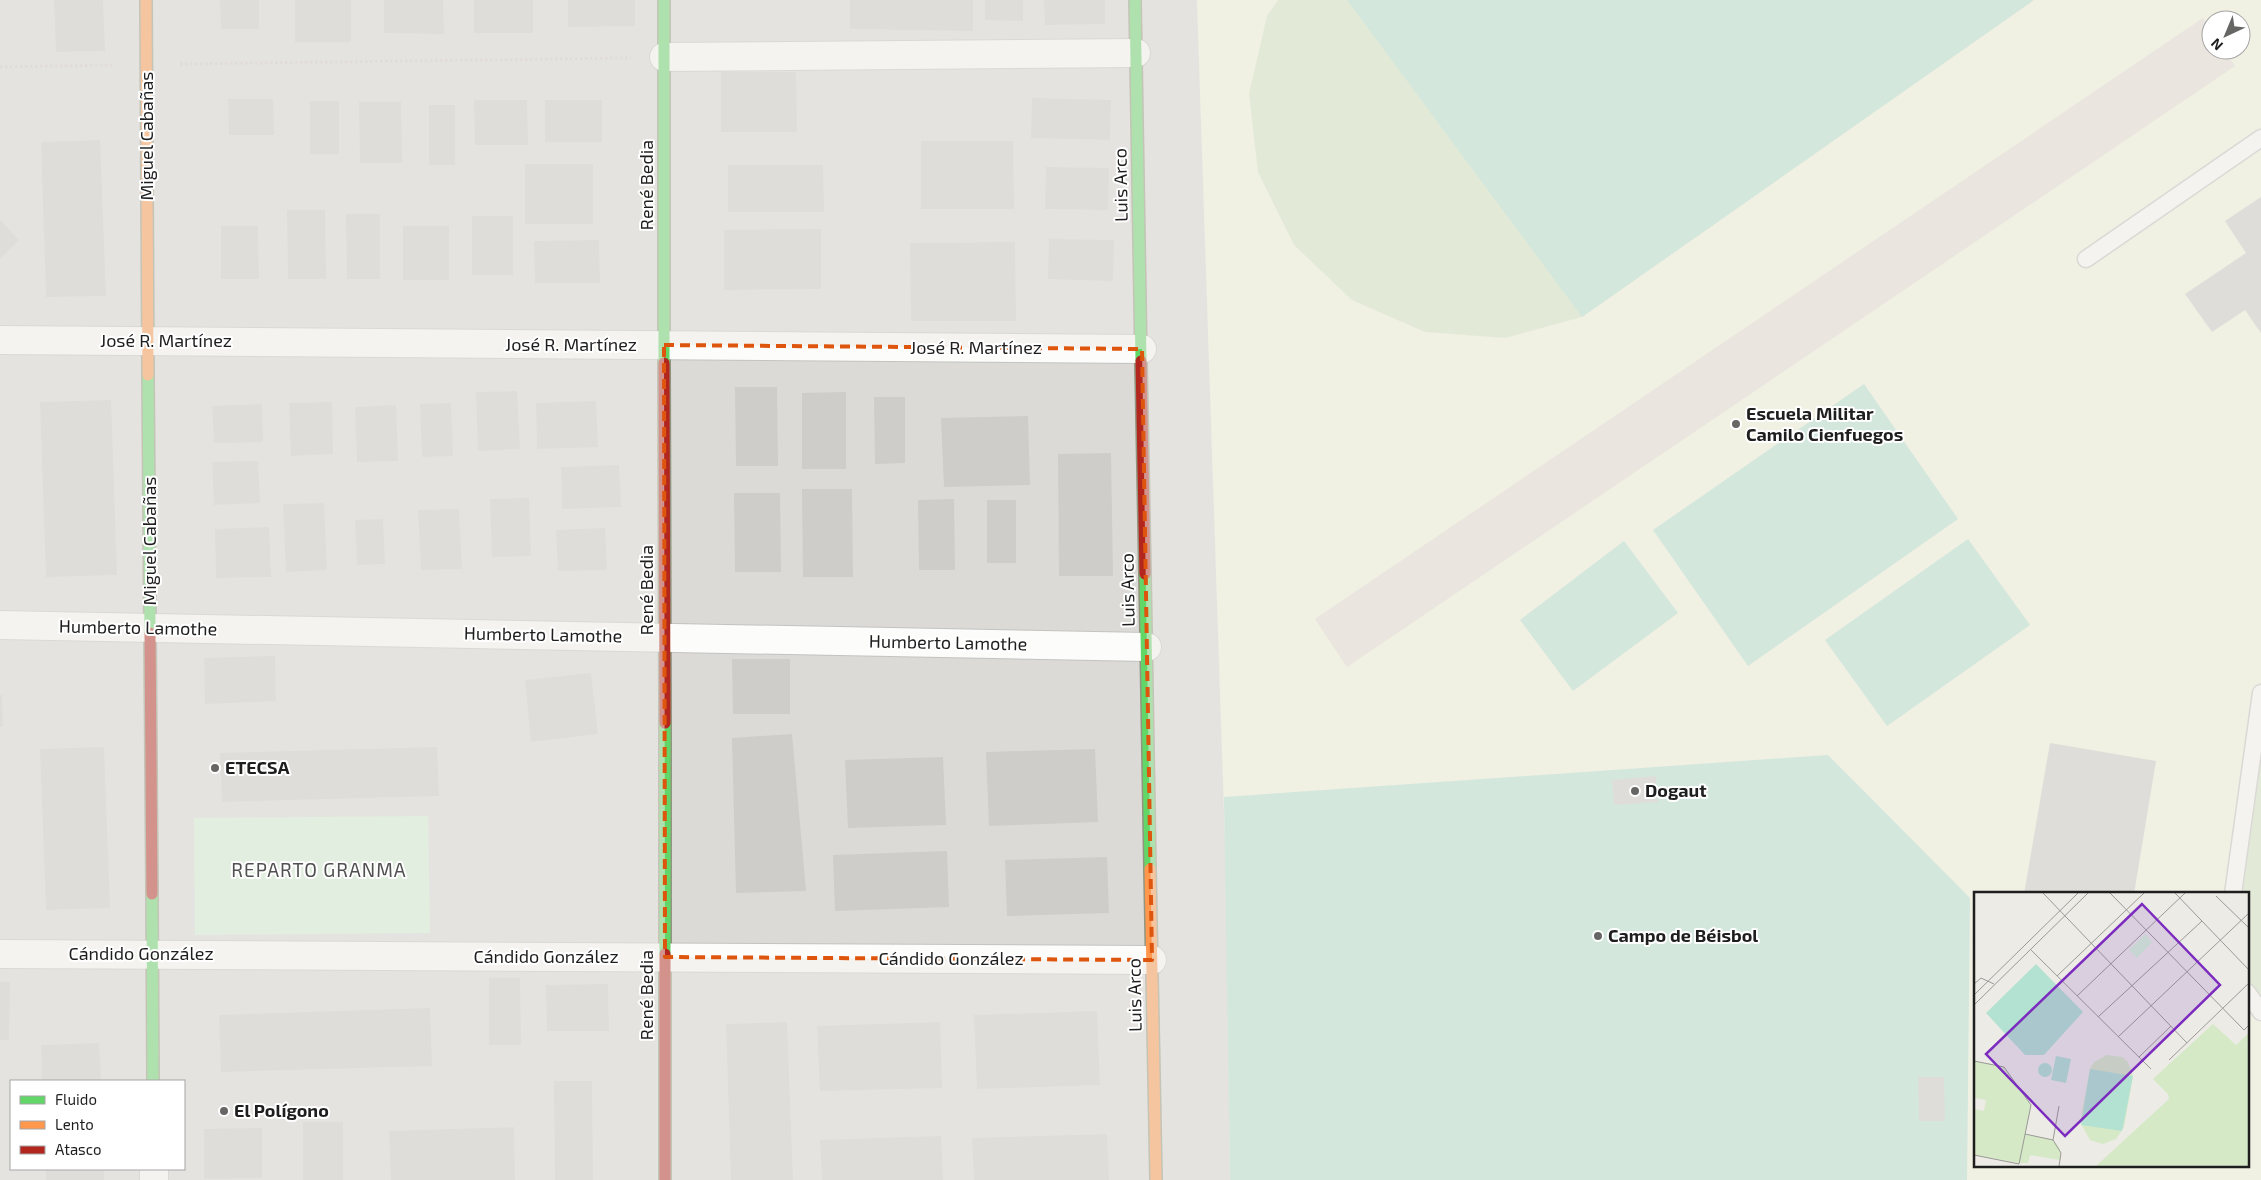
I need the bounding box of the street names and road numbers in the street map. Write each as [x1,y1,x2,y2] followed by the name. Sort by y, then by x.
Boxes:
[135,72,157,200] street label: Miguel Cabañas
[635,140,657,230] street label: René Bedia
[1108,148,1132,222] street label: Luis Arco
[100,329,232,351] street label: José R. Martínez
[505,333,637,355] street label: José R. Martínez
[910,336,1042,358] street label: José R. Martínez
[138,477,160,605] street label: Miguel Cabañas
[635,545,657,635] street label: René Bedia
[1115,553,1139,627] street label: Luis Arco
[59,615,217,639] street label: Humberto Lamothe
[464,622,622,646] street label: Humberto Lamothe
[869,630,1027,654] street label: Humberto Lamothe
[68,942,214,964] street label: Cándido González
[473,945,619,967] street label: Cándido González
[878,947,1024,969] street label: Cándido González
[635,950,657,1040] street label: René Bedia
[1122,958,1146,1032] street label: Luis Arco

